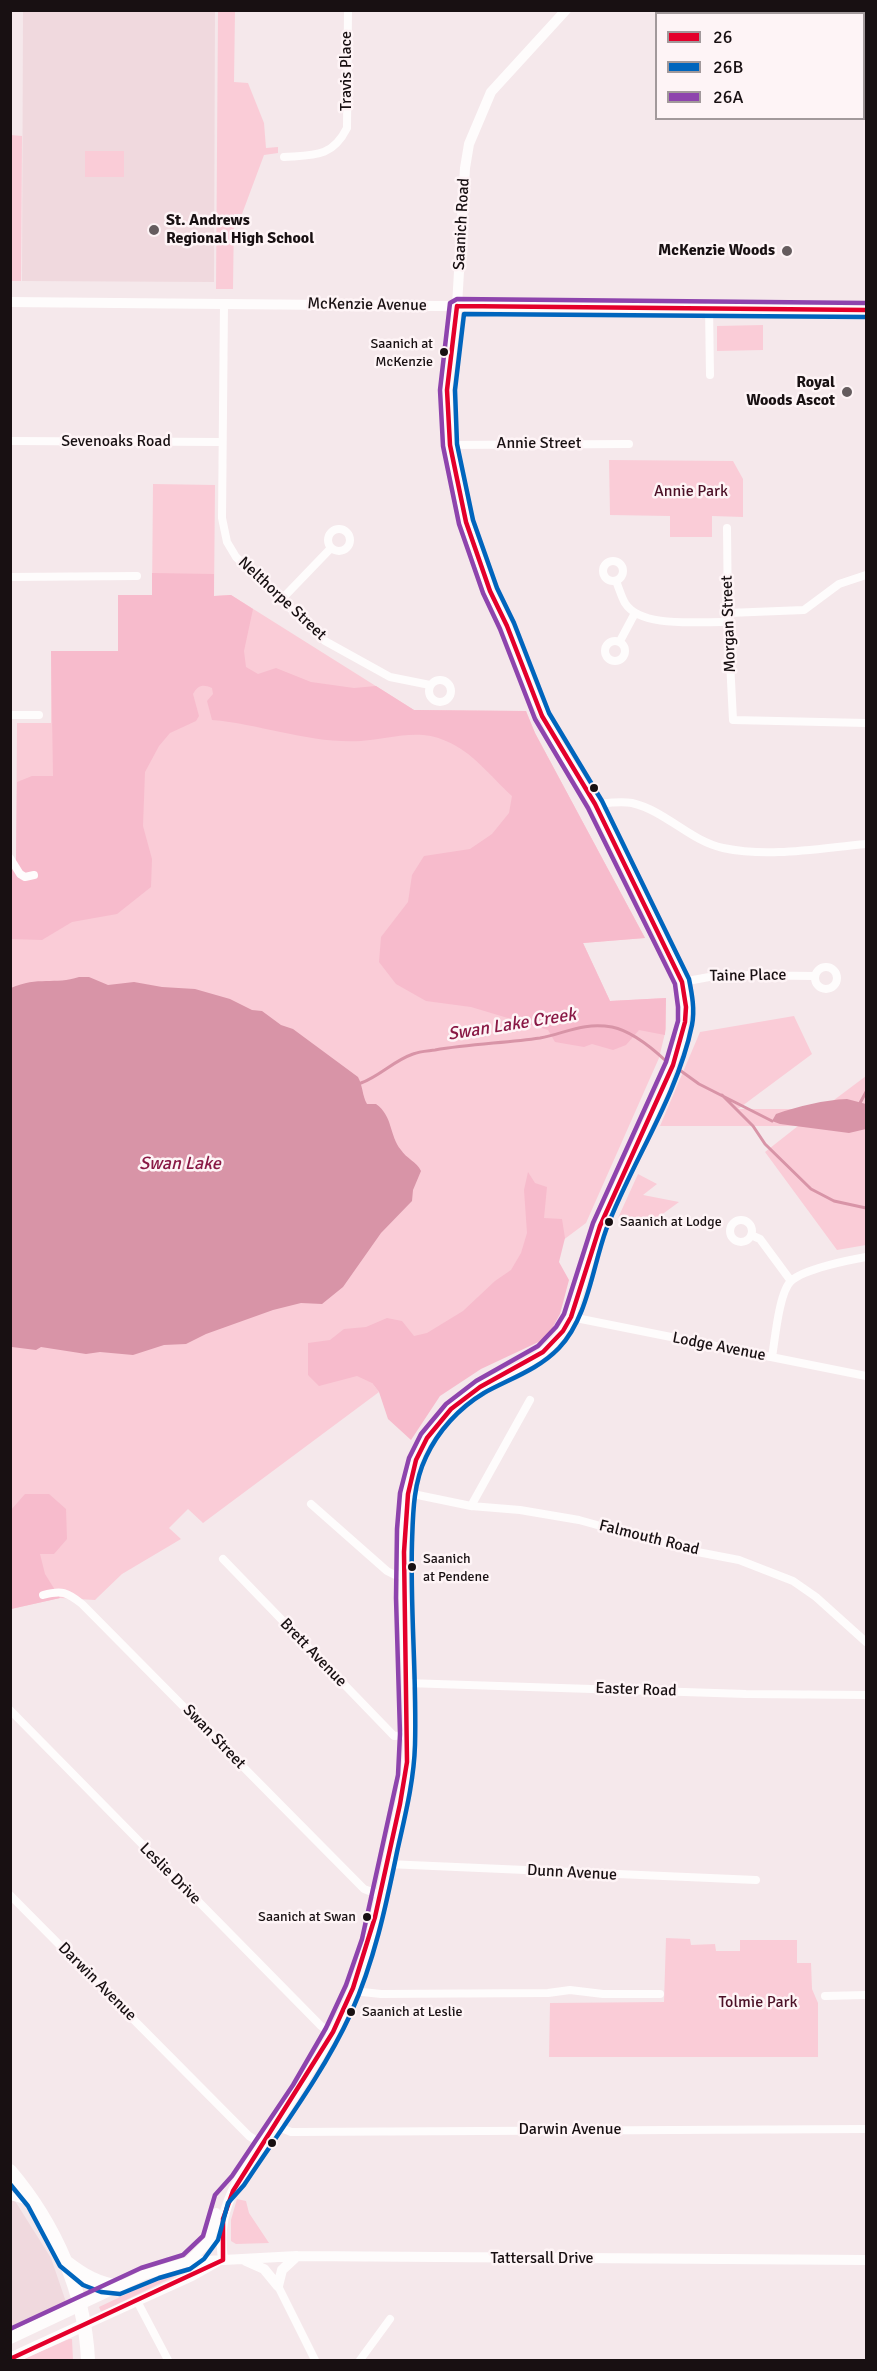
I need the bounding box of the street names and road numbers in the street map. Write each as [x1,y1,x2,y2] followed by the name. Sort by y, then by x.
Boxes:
[337,31,357,111] street label: Travis Place
[450,177,474,271] street label: Saanich Road
[307,294,427,316] street label: McKenzie Avenue
[61,432,171,452] street label: Sevenoaks Road
[497,434,581,454] street label: Annie Street
[234,553,330,645] street label: Nelthorpe Street
[718,575,740,673] street label: Morgan Street
[709,966,787,986] street label: Taine Place
[671,1329,767,1365] street label: Lodge Avenue
[597,1516,701,1560] street label: Falmouth Road
[276,1615,350,1691] street label: Brett Avenue
[595,1679,677,1701] street label: Easter Road
[179,1701,249,1773] street label: Swan Street
[135,1839,205,1909] street label: Leslie Drive
[526,1861,618,1885] street label: Dunn Avenue
[54,1939,140,2025] street label: Darwin Avenue
[519,2120,621,2140] street label: Darwin Avenue
[490,2249,594,2269] street label: Tattersall Drive

